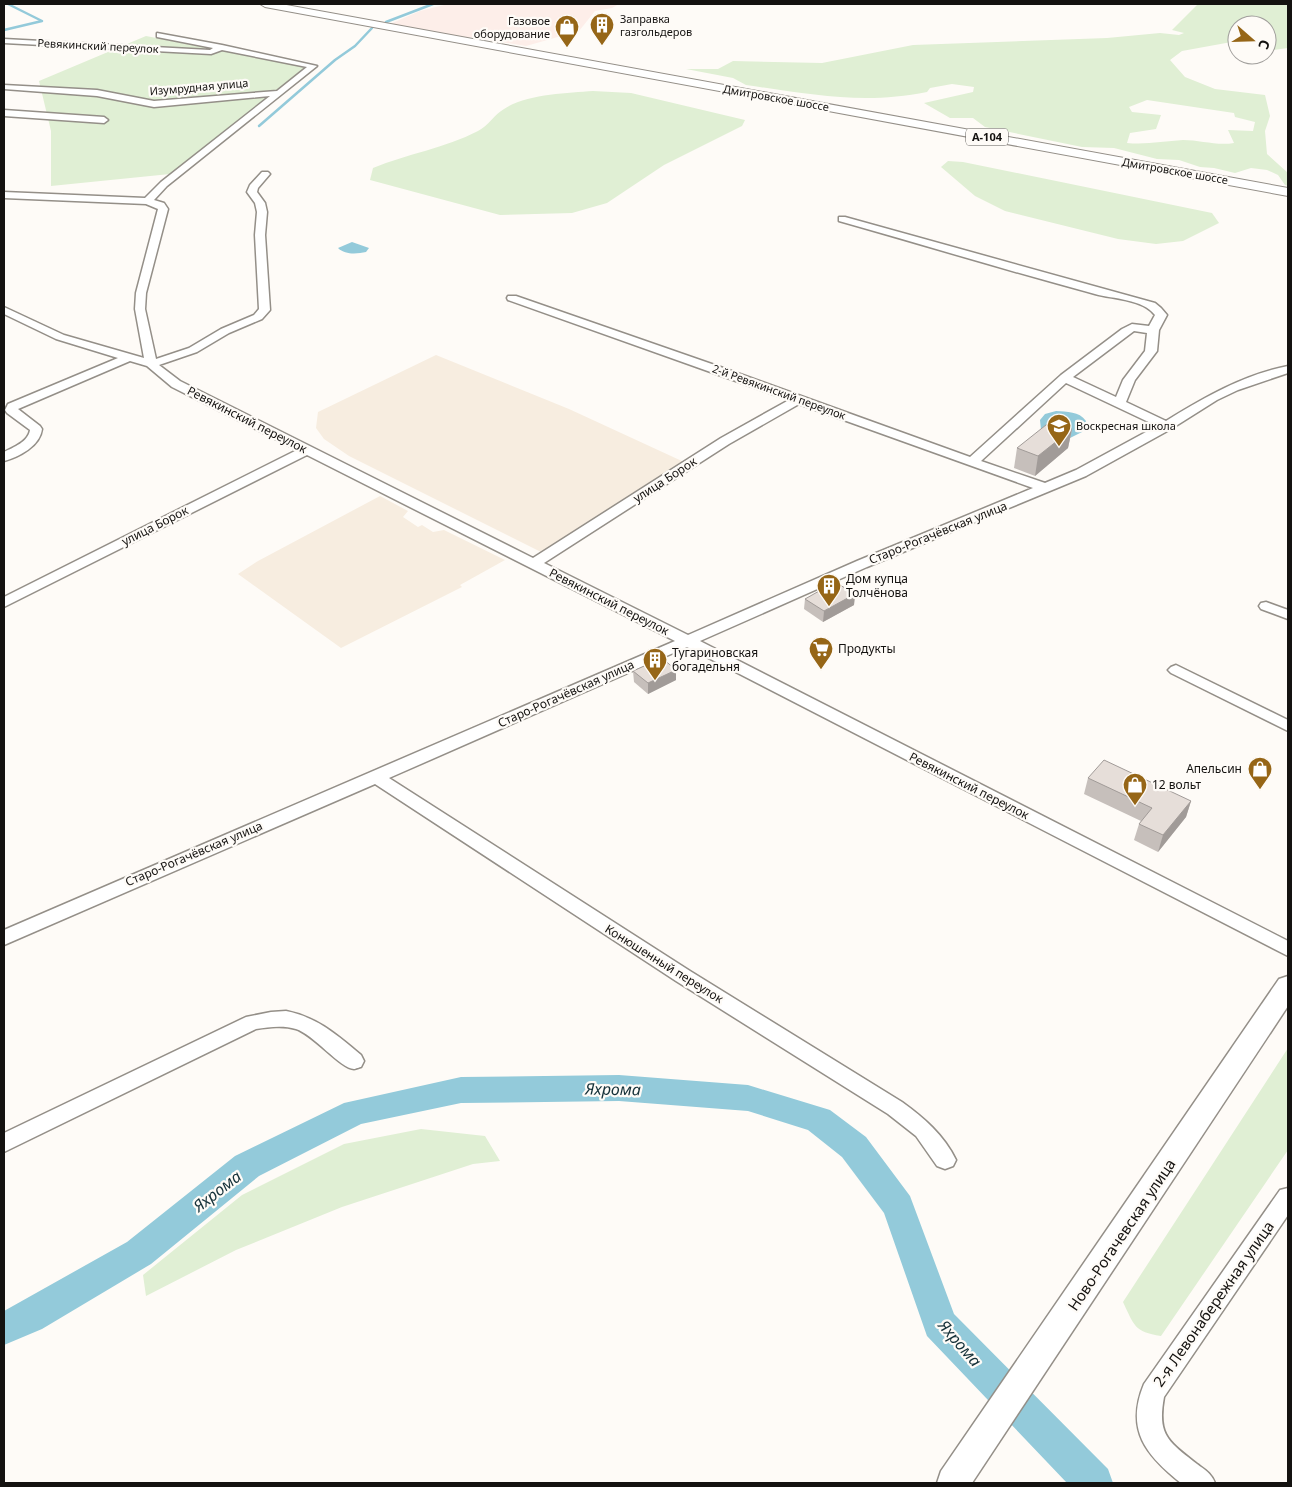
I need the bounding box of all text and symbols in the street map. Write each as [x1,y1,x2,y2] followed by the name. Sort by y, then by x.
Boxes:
[620,11,692,39] place label: Заправка газгольдеров
[589,12,615,46] building icon: Заправка газгольдеров
[474,13,550,41] place label: Газовое оборудование
[554,14,580,48] shop icon: Газовое оборудование
[1227,15,1277,65] north arrow
[37,35,159,56] street label: Ревякинский переулок
[1254,37,1275,52] text: С
[149,75,249,98] street label: Изумрудная улица
[722,81,830,114] street label: Дмитровское шоссе
[966,128,1008,146] road number: А-104
[1121,154,1229,187] street label: Дмитровское шоссе
[710,360,848,423] street label: 2-й Ревякинский переулок
[184,382,311,457] street label: Ревякинский переулок
[1046,413,1072,447] school or university icon: Воскресная школа
[1076,418,1176,433] place label: Воскресная школа
[630,452,700,506] street label: улица Борок
[866,497,1009,568] street label: Старо-Рогачёвская улица
[119,501,191,550] street label: улица Борок
[546,564,673,639] street label: Ревякинский переулок
[846,570,908,601] place label: Дом купца Толчёнова
[816,573,842,607] building icon: Дом купца Толчёнова
[808,636,834,670] supermarket icon: Продукты
[838,640,896,657] place label: Продукты
[672,644,758,675] place label: Тугариновская богадельня
[642,647,668,681] building icon: Тугариновская богадельня
[495,656,637,731] street label: Старо-Рогачёвская улица
[906,748,1033,823] street label: Ревякинский переулок
[1247,756,1273,790] shop icon: Апельсин
[1186,760,1242,777] place label: Апельсин
[1122,772,1148,806] shop icon: 12 вольт
[1152,776,1202,793] place label: 12 вольт
[123,817,265,890] street label: Старо-Рогачёвская улица
[602,920,727,1007] street label: Конюшенный переулок
[584,1077,641,1100] water label: Яхрома
[1063,1155,1180,1314] street label: Ново-Рогачевская улица
[188,1165,246,1217] water label: Яхрома
[1148,1217,1278,1390] street label: 2-я Левонабережная улица
[933,1314,987,1371] water label: Яхрома

